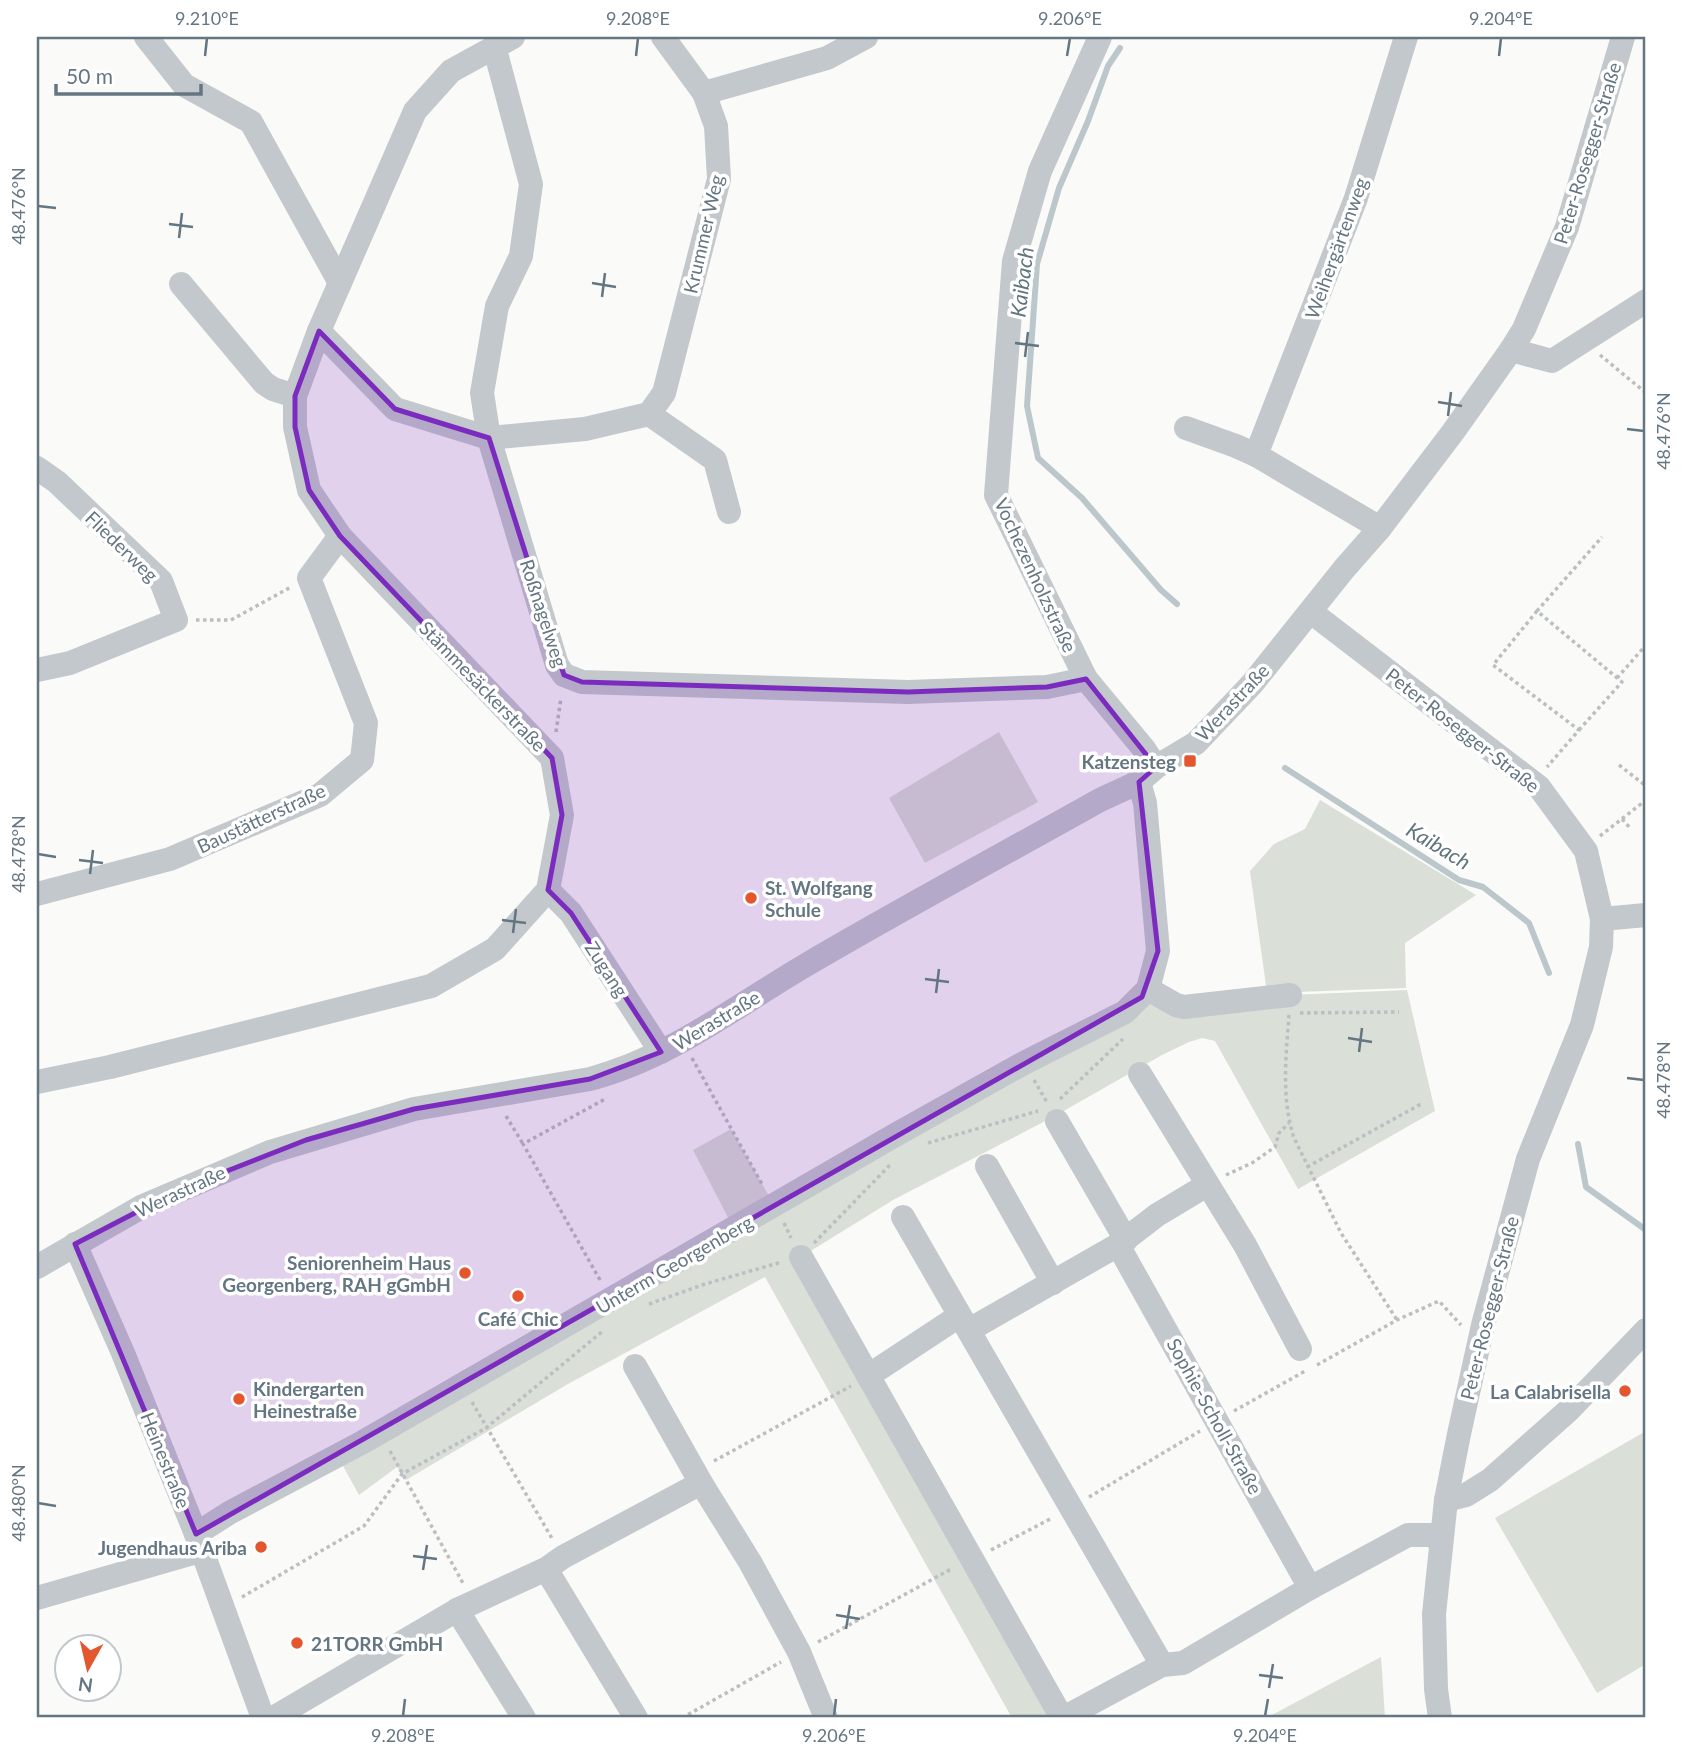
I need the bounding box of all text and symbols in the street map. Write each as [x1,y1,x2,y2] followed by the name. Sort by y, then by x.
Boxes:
[175,7,239,29] text: 9.210°E
[606,7,670,29] text: 9.208°E
[1038,7,1102,29] text: 9.206°E
[1469,7,1533,29] text: 9.204°E
[56,52,201,96] scale bar
[1548,59,1626,247] street label: Peter-Rosegger-Straße
[66,63,113,88] text: 50 m
[7,167,29,245] text: 48.476°N
[678,172,728,296] street label: Krummer Weg
[1300,174,1372,322] street label: Weihergärtenweg
[1004,245,1038,319] water label: Kaibach
[1652,392,1674,470] text: 48.476°N
[990,494,1082,656] street label: Vochezenholzstraße
[81,506,163,586] street label: Fliederweg
[516,556,572,670] street label: Roßnagelweg
[415,616,551,756] street label: Stämmesäckerstraße
[1190,659,1274,745] street label: Werastraße
[1382,663,1544,797] street label: Peter-Rosegger-Straße
[1081,750,1176,773] place label: Katzensteg
[1182,753,1198,769] marker: Katzensteg
[193,778,329,858] street label: Baustätterstraße
[7,815,29,893] text: 48.478°N
[1402,816,1476,874] water label: Kaibach
[765,876,873,921] place label: St. Wolfgang Schule
[743,890,759,906] marker: St. Wolfgang Schule
[581,937,633,1001] street label: Zugang
[668,985,764,1055] street label: Werastraße
[1652,1041,1674,1119] text: 48.478°N
[131,1160,229,1222] street label: Werastraße
[591,1210,757,1318] street label: Unterm Georgenberg
[1455,1214,1523,1402] street label: Peter-Rosegger-Straße
[222,1251,451,1296] place label: Seniorenheim Haus Georgenberg, RAH gGmbH
[457,1265,473,1281] marker: Seniorenheim Haus Georgenberg, RAH gGmbH
[510,1288,526,1304] marker: Café Chic
[478,1307,558,1330] place label: Café Chic
[1163,1334,1267,1498] street label: Sophie-Scholl-Straße
[253,1377,364,1422] place label: Kindergarten Heinestraße
[1490,1380,1611,1403] place label: La Calabrisella
[1617,1383,1633,1399] marker: La Calabrisella
[231,1391,247,1407] marker: Kindergarten Heinestraße
[136,1409,196,1511] street label: Heinestraße
[7,1464,29,1542] text: 48.480°N
[98,1536,247,1559] place label: Jugendhaus Ariba
[253,1539,269,1555] marker: Jugendhaus Ariba
[52,1632,122,1702] north arrow
[311,1632,443,1655] place label: 21TORR GmbH
[289,1635,305,1651] marker: 21TORR GmbH
[77,1673,94,1698] text: N
[371,1724,435,1746] text: 9.208°E
[802,1724,866,1746] text: 9.206°E
[1233,1724,1297,1746] text: 9.204°E

